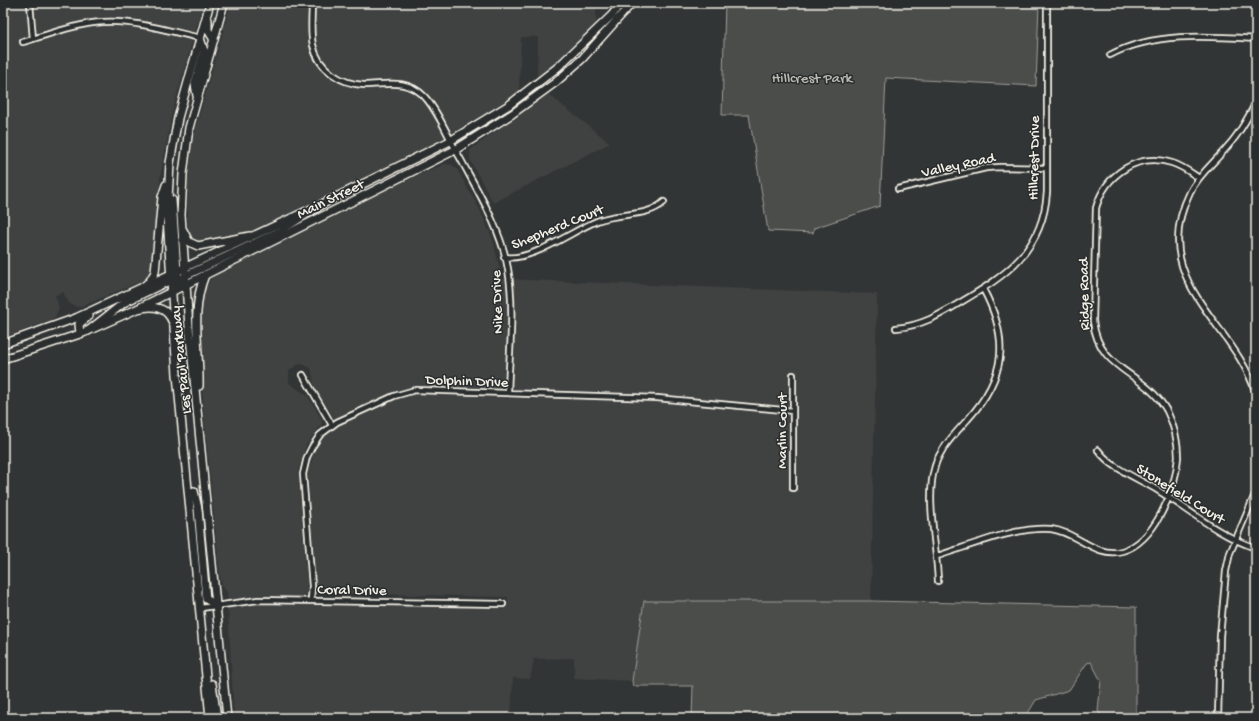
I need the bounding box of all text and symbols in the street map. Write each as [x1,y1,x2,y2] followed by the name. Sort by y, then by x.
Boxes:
[772,70,853,88] park label: Hillcrest Park
[1025,115,1045,200] street label: Hillcrest Drive
[919,149,998,183] street label: Valley Road
[294,175,369,224] street label: Main Street
[509,200,608,255] street label: Shepherd Court
[1075,256,1095,330] street label: Ridge Road
[488,270,508,334] street label: Nike Drive
[167,304,197,415] street label: Les Paul Parkway
[424,372,509,392] street label: Dolphin Drive
[774,391,792,469] street label: Marlin Court
[1132,460,1229,530] street label: Stonefield Court
[317,581,387,601] street label: Coral Drive

